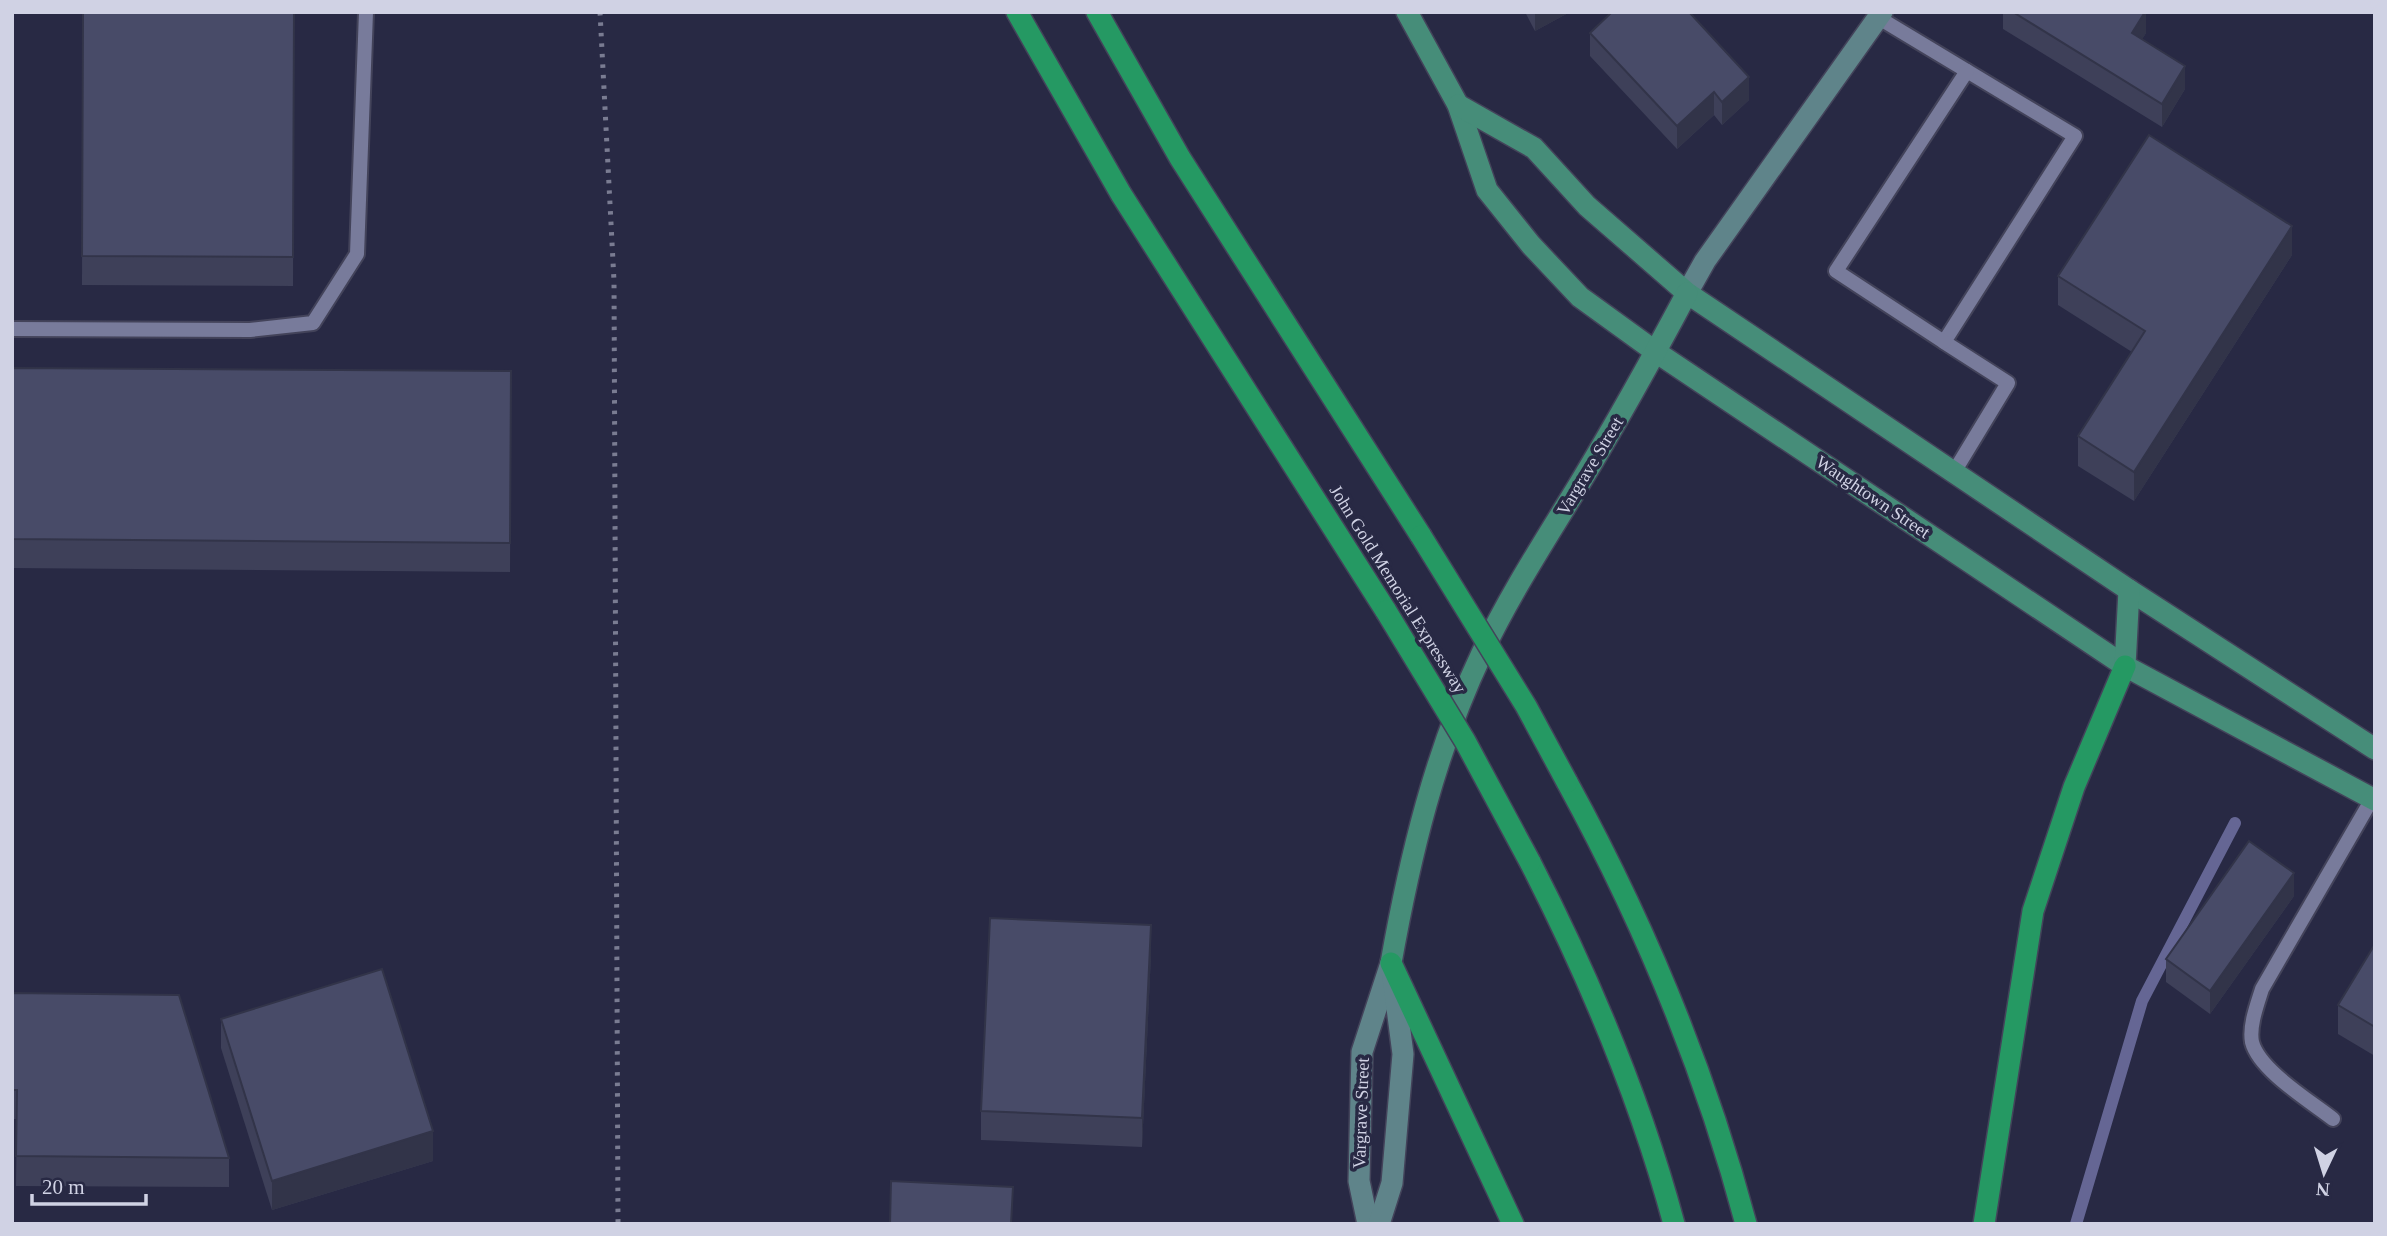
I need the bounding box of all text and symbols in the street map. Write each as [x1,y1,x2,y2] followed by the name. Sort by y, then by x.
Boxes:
[1553,413,1627,519] street label: Vargrave Street
[1812,452,1934,542] street label: Waughtown Street
[1326,481,1470,697] street label: John Gold Memorial Expressway
[1349,1057,1373,1169] street label: Vargrave Street
[2289,1138,2359,1208] north arrow
[32,1162,145,1206] scale bar
[42,1175,85,1199] text: 20 m
[2315,1178,2330,1200] text: N

